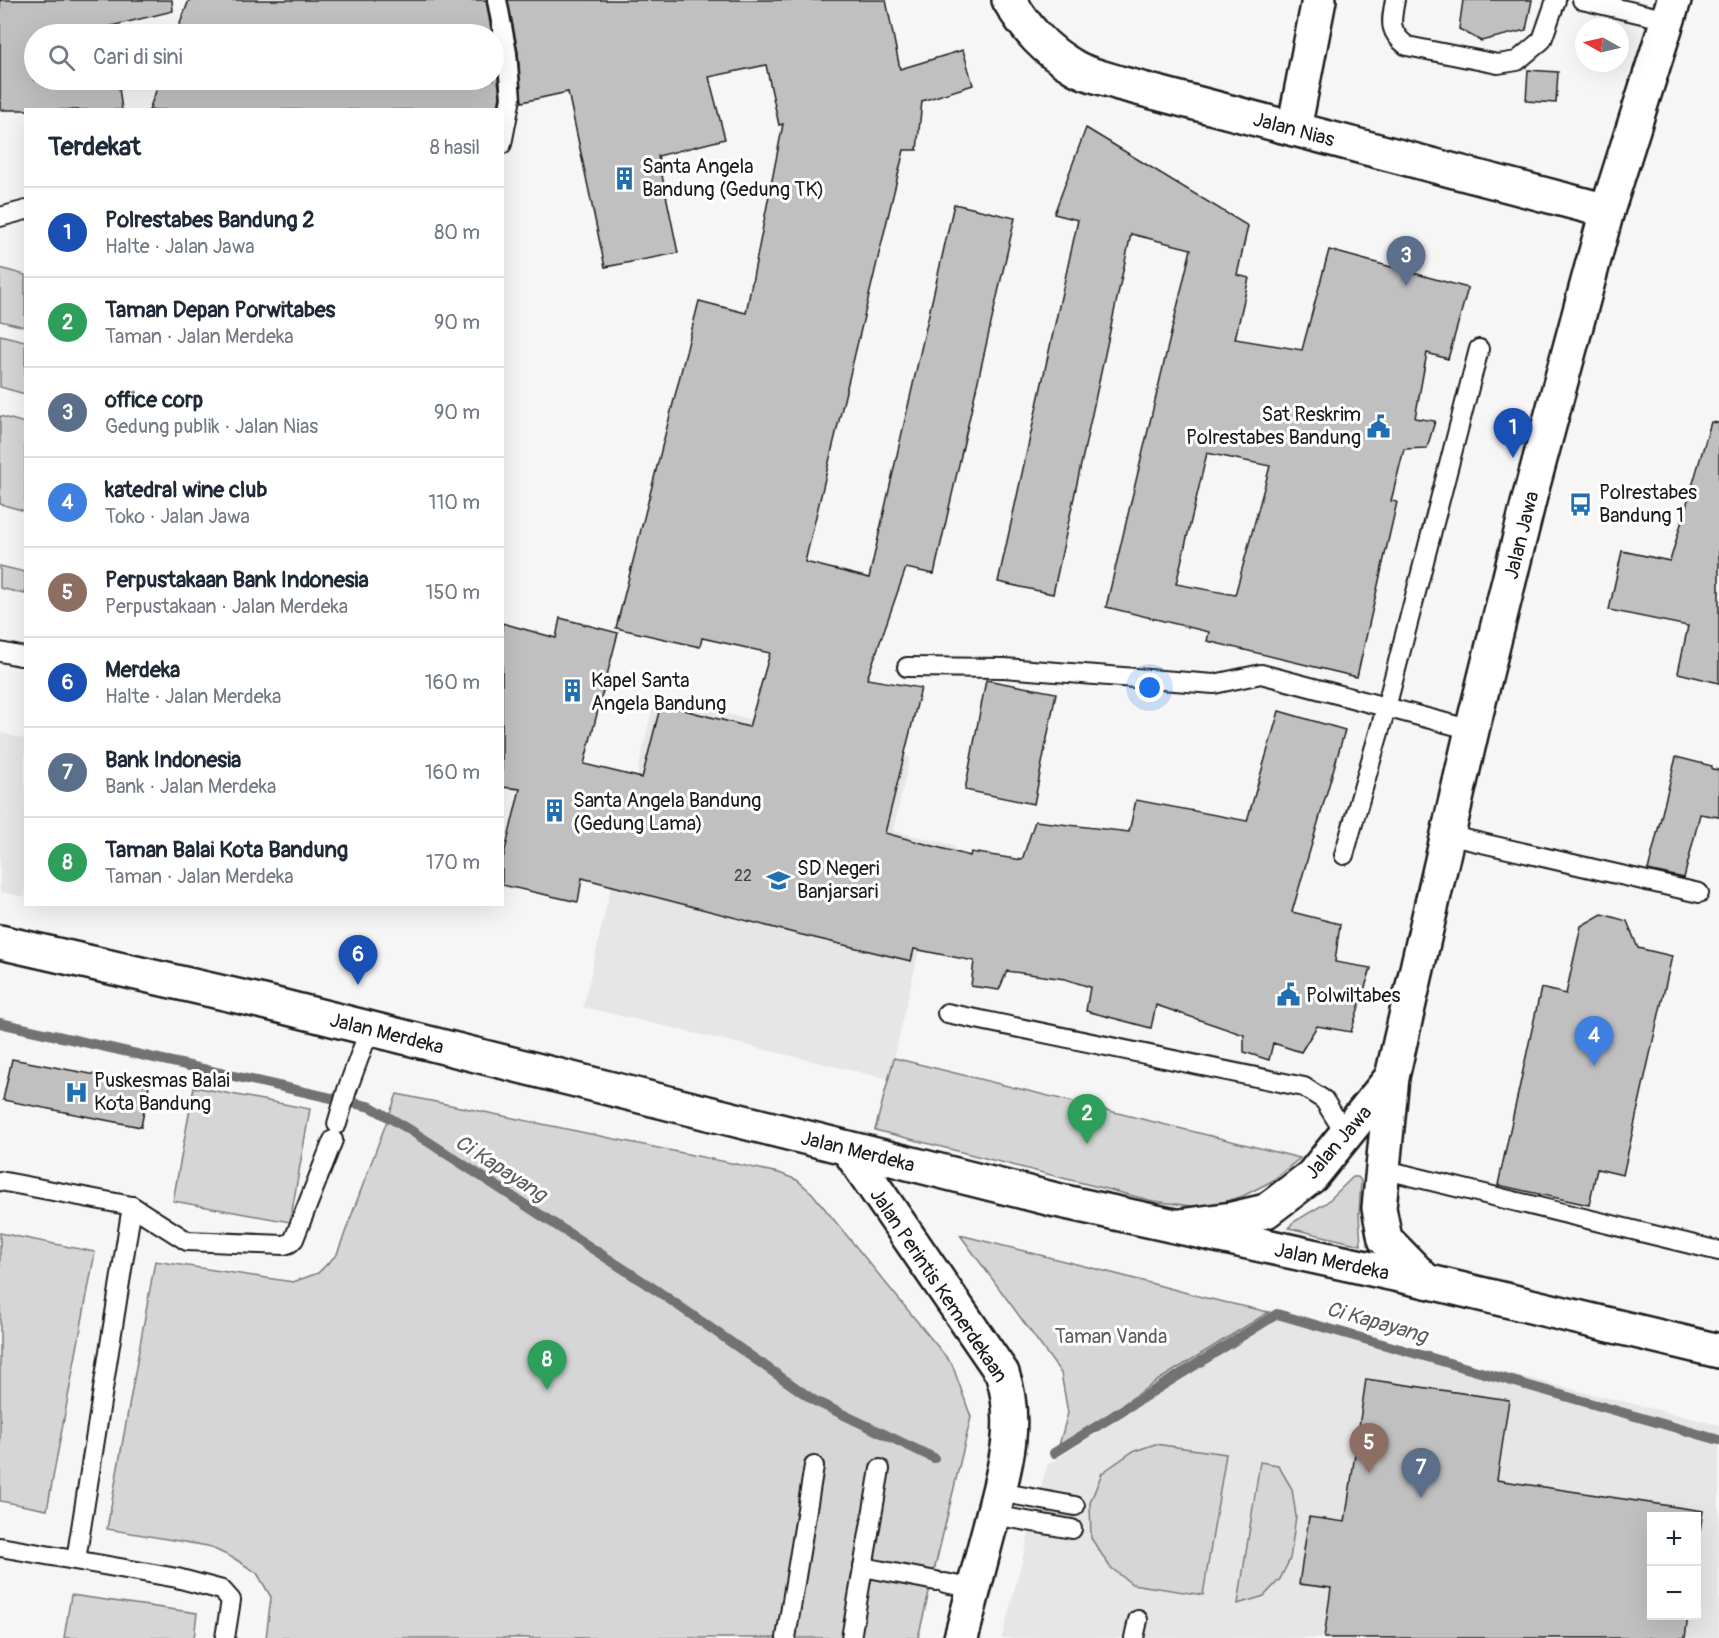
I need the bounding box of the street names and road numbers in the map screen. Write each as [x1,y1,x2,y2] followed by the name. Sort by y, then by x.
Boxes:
[1250,107,1337,152] street label: Jalan Nias
[1499,489,1544,582] street label: Jalan Jawa
[327,1007,446,1060] street label: Jalan Merdeka
[1300,1100,1377,1184] street label: Jalan Jawa
[798,1125,917,1178] street label: Jalan Merdeka
[864,1183,1013,1387] street label: Jalan Perintis Kemerdekaan
[1272,1237,1391,1286] street label: Jalan Merdeka

